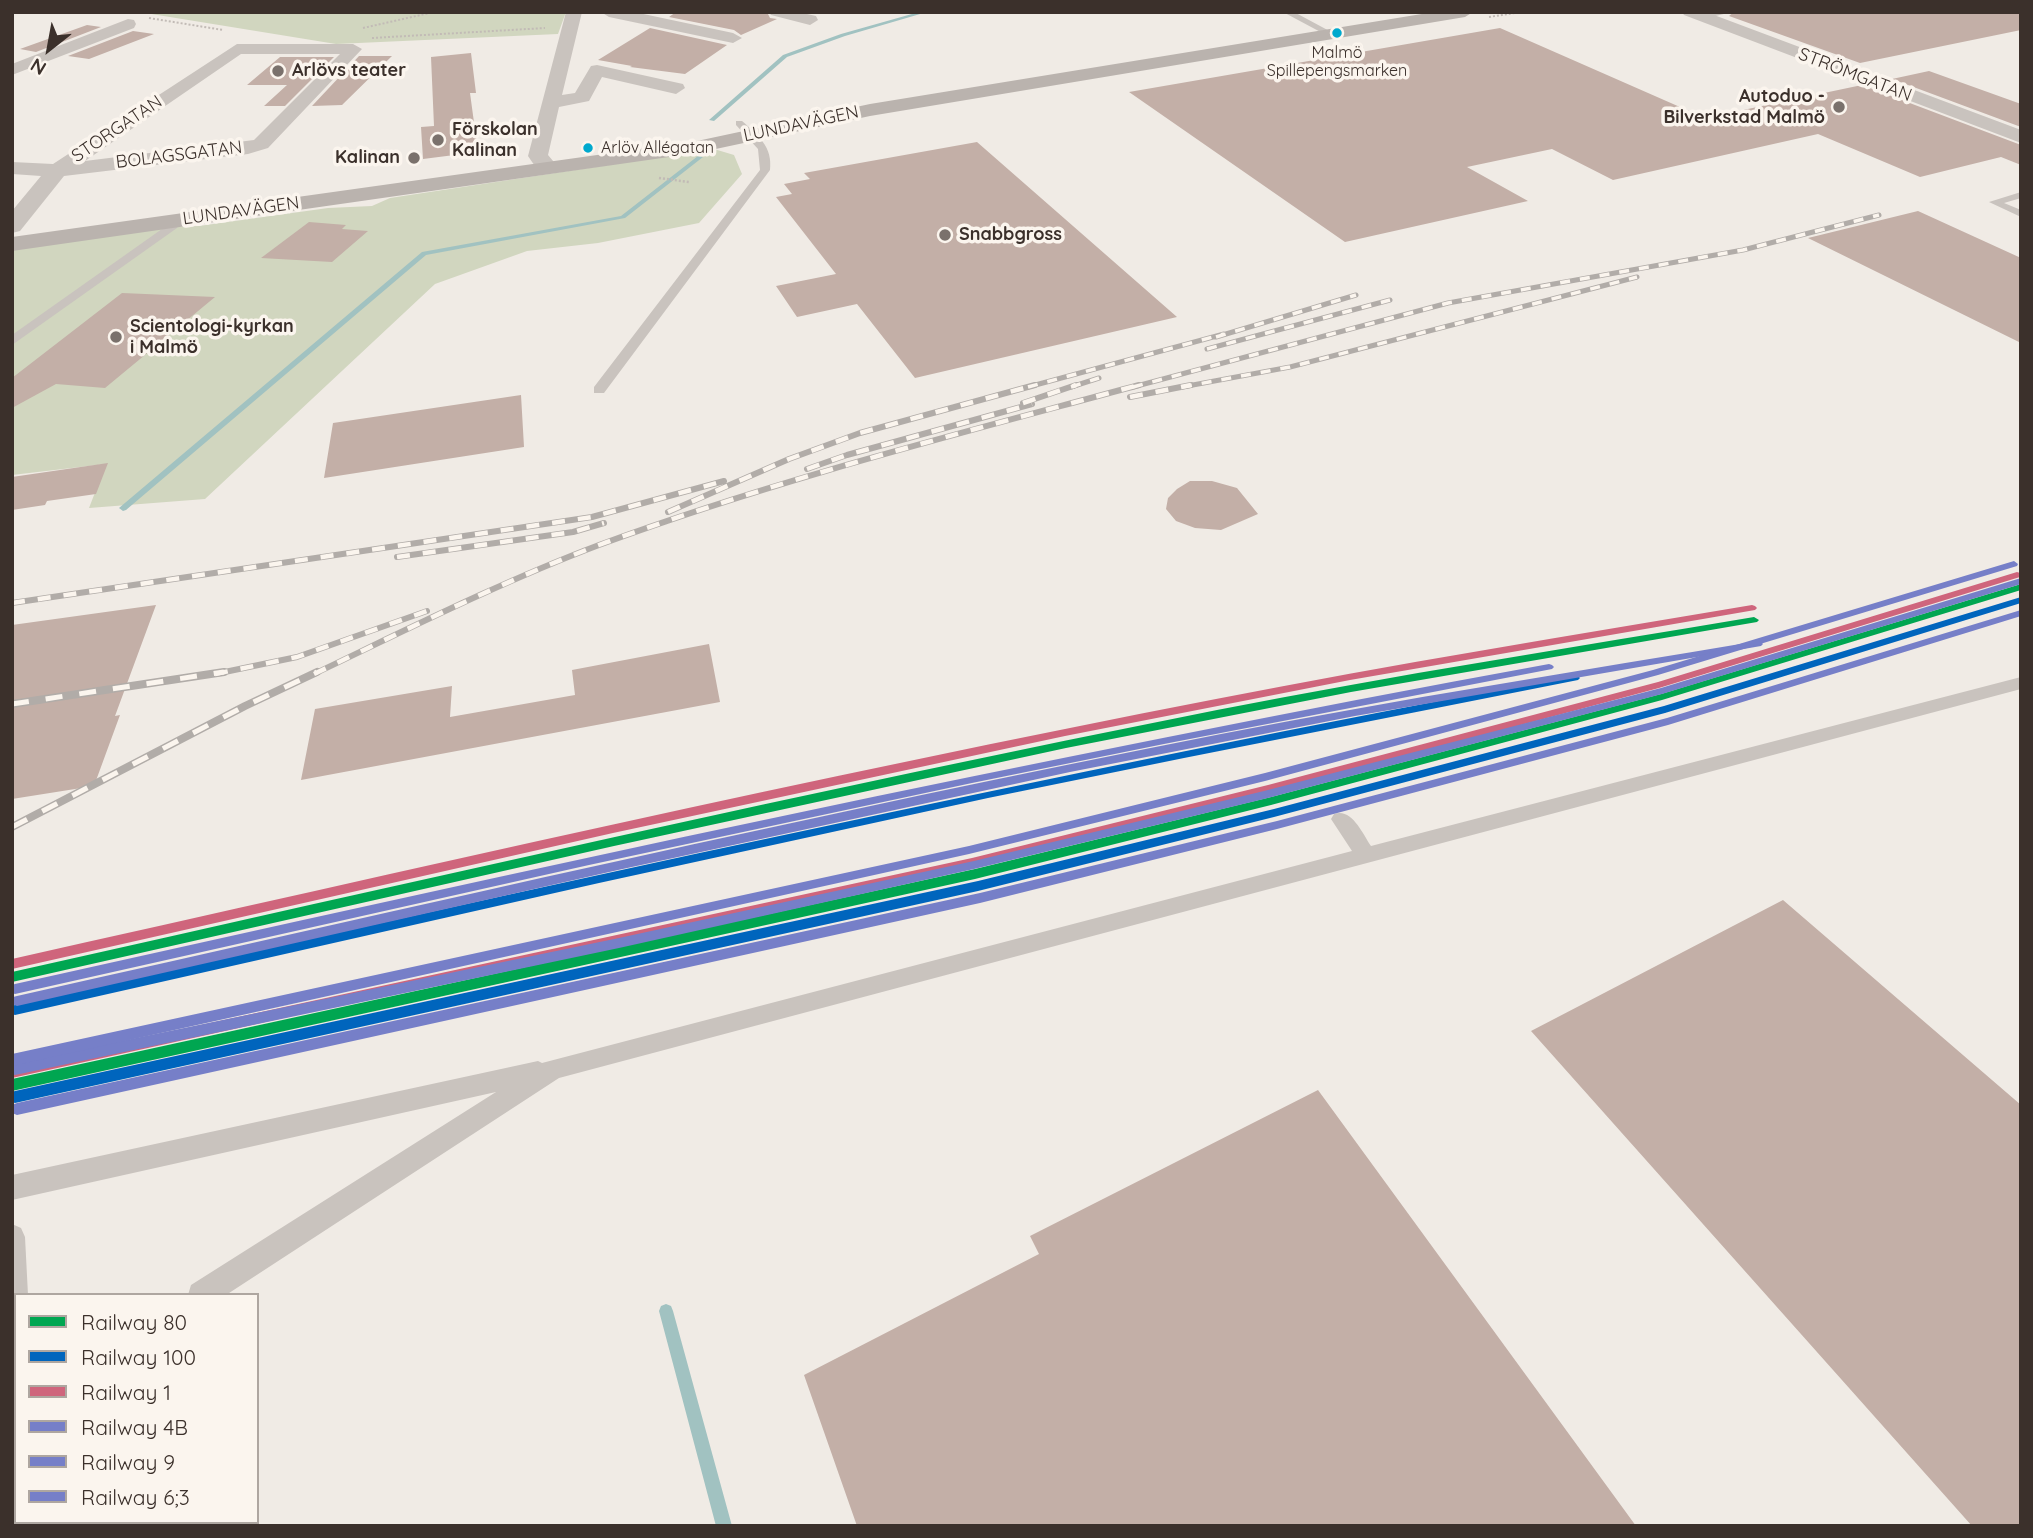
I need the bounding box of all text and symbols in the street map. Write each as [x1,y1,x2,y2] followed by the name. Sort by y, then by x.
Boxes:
[14,14,84,84] north arrow
[1330,26,1344,40] marker: Malmö Spillepengsmarken
[1267,43,1407,81] place label: Malmö Spillepengsmarken
[1795,43,1915,107] street label: STRÖMGATAN
[26,53,50,81] text: N
[292,60,406,82] place label: Arlövs teater
[270,63,286,79] marker: Arlövs teater
[1664,86,1825,128] place label: Autoduo - Bilverkstad Malmö
[68,91,166,167] street label: STORGATAN
[1831,99,1847,115] marker: Autoduo - Bilverkstad Malmö
[741,101,861,147] street label: LUNDAVÄGEN
[452,119,538,162] place label: Förskolan Kalinan
[430,132,446,148] marker: Förskolan Kalinan
[115,137,243,173] street label: BOLAGSGATAN
[601,138,714,158] place label: Arlöv Allégatan
[581,141,595,155] marker: Arlöv Allégatan
[335,147,400,169] place label: Kalinan
[406,150,422,166] marker: Kalinan
[181,192,301,230] street label: LUNDAVÄGEN
[959,224,1062,246] place label: Snabbgross
[937,227,953,243] marker: Snabbgross
[130,316,294,358] place label: Scientologi-kyrkan i Malmö
[108,329,124,345] marker: Scientologi-kyrkan i Malmö
[14,1293,259,1524] legend
[81,1309,187,1335] text: Railway 80
[81,1344,196,1370] text: Railway 100
[81,1379,171,1405] text: Railway 1
[81,1414,188,1440] text: Railway 4B
[81,1449,175,1475] text: Railway 9
[81,1484,190,1510] text: Railway 6;3

